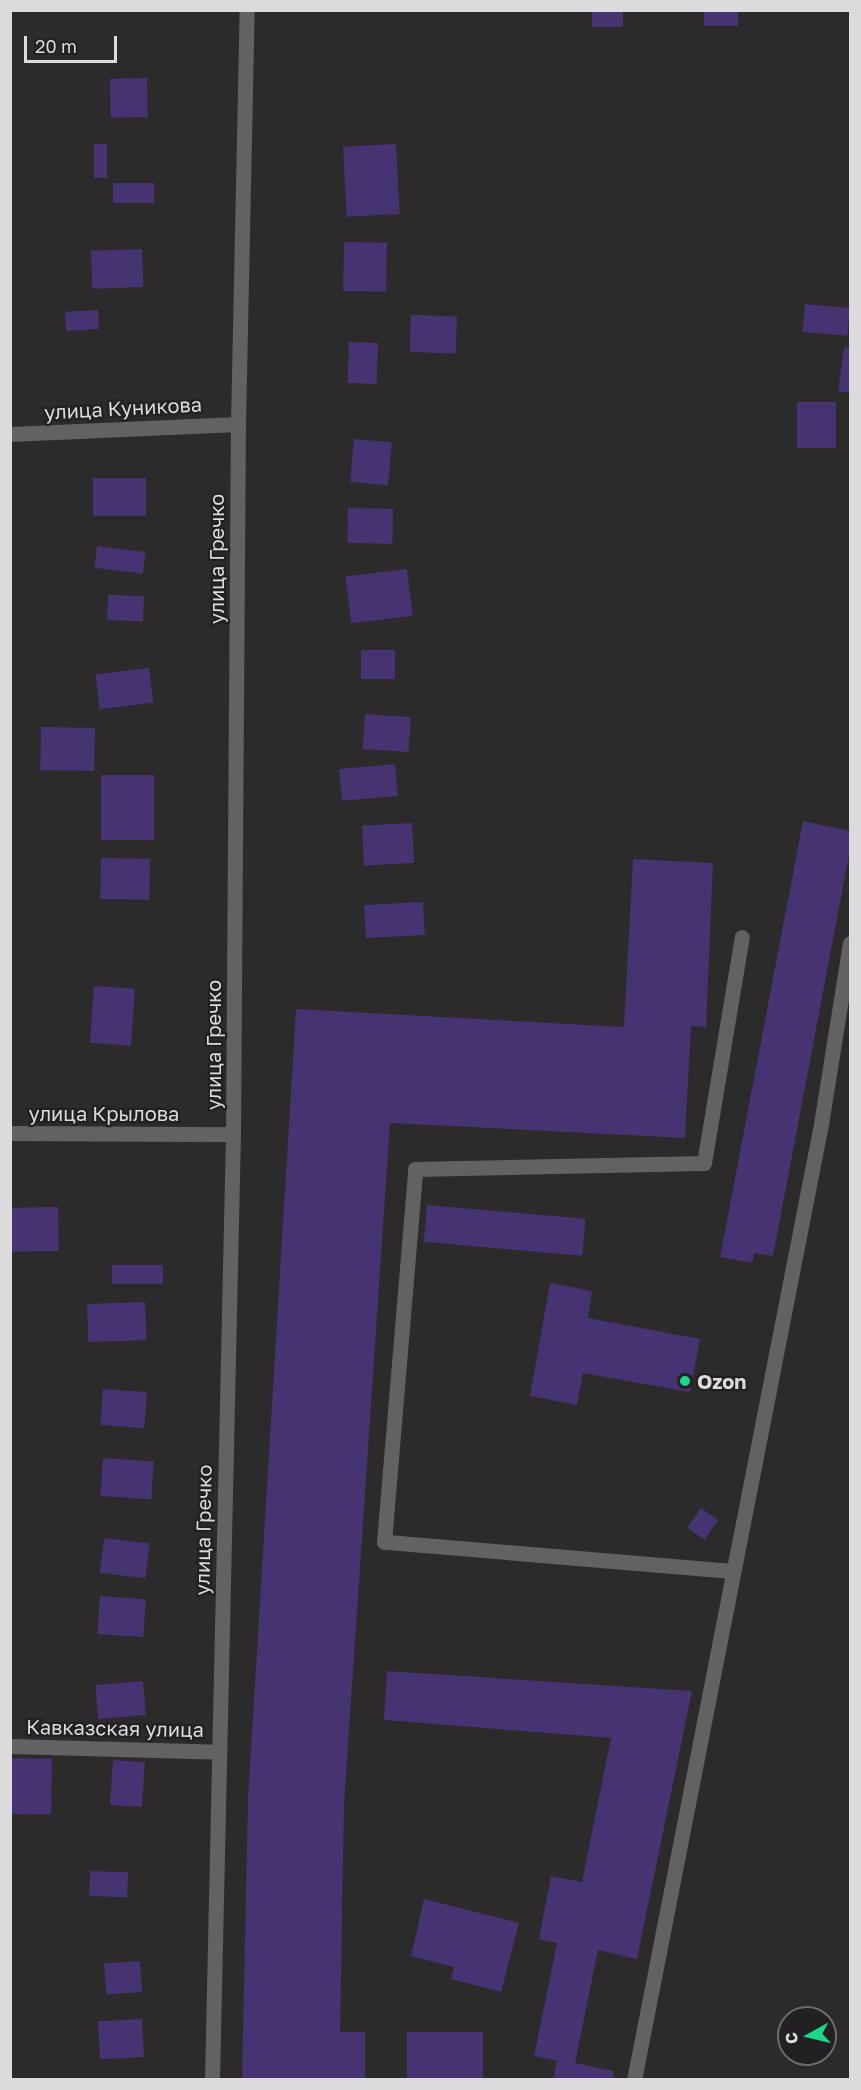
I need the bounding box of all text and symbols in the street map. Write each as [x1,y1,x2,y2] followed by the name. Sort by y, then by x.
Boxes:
[27,24,120,62] scale bar
[35,35,77,57] text: 20 m
[43,392,203,424] street label: улица Куникова
[204,494,228,624] street label: улица Гречко
[201,980,225,1110] street label: улица Гречко
[29,1101,179,1125] street label: улица Крылова
[697,1369,746,1393] place label: Ozon
[678,1374,692,1388] marker: Ozon
[190,1464,216,1596] street label: улица Гречко
[26,1714,204,1742] street label: Кавказская улица
[777,2006,837,2066] north arrow
[780,2031,802,2045] text: С

